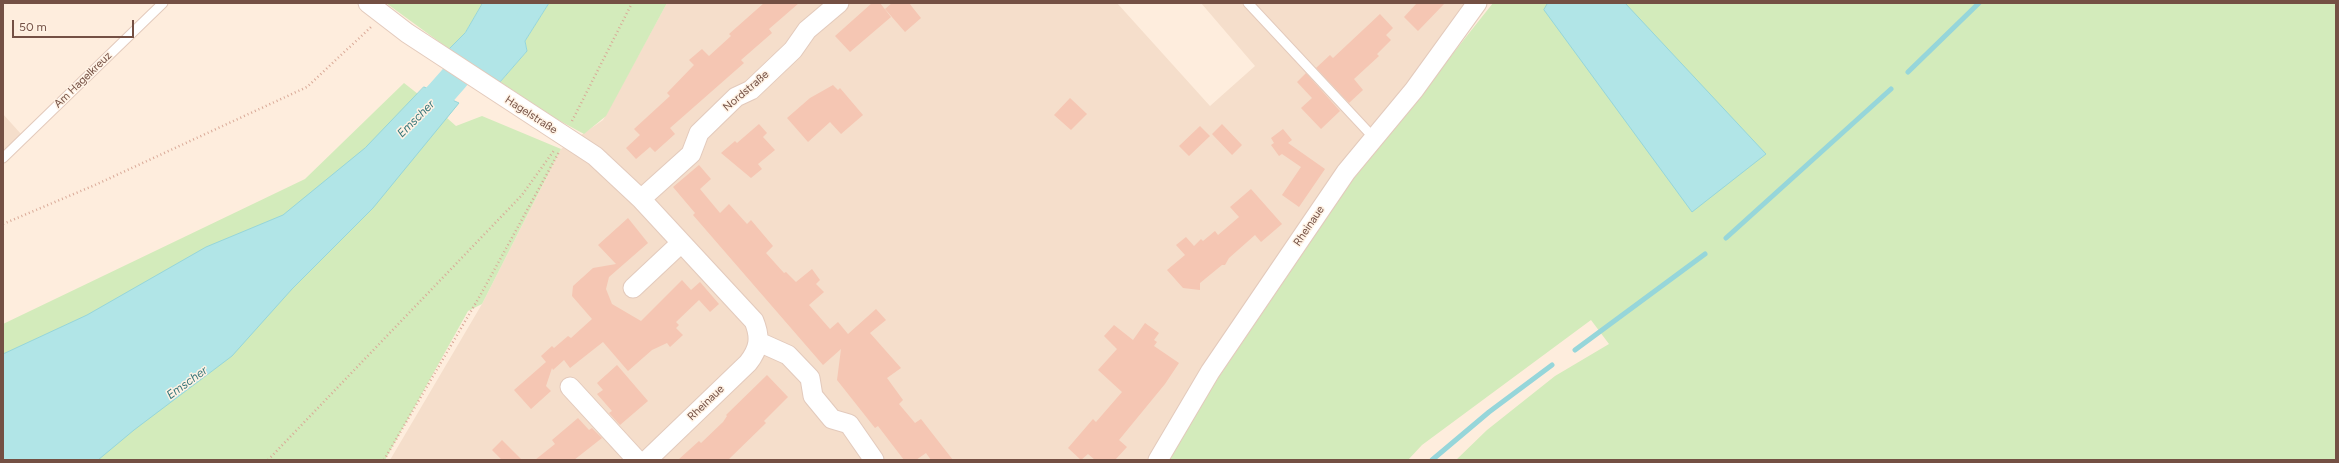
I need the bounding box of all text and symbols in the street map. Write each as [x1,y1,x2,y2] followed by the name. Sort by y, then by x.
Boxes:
[14,12,136,38] scale bar
[19,20,47,34] text: 50 m
[51,49,115,111] street label: Am Hagelkreuz
[720,68,772,114] street label: Nordstraße
[502,93,560,137] street label: Hagelstraße
[394,97,438,141] water label: Emscher
[1291,203,1327,249] street label: Rheinaue
[164,363,210,403] water label: Emscher
[685,382,727,424] street label: Rheinaue

